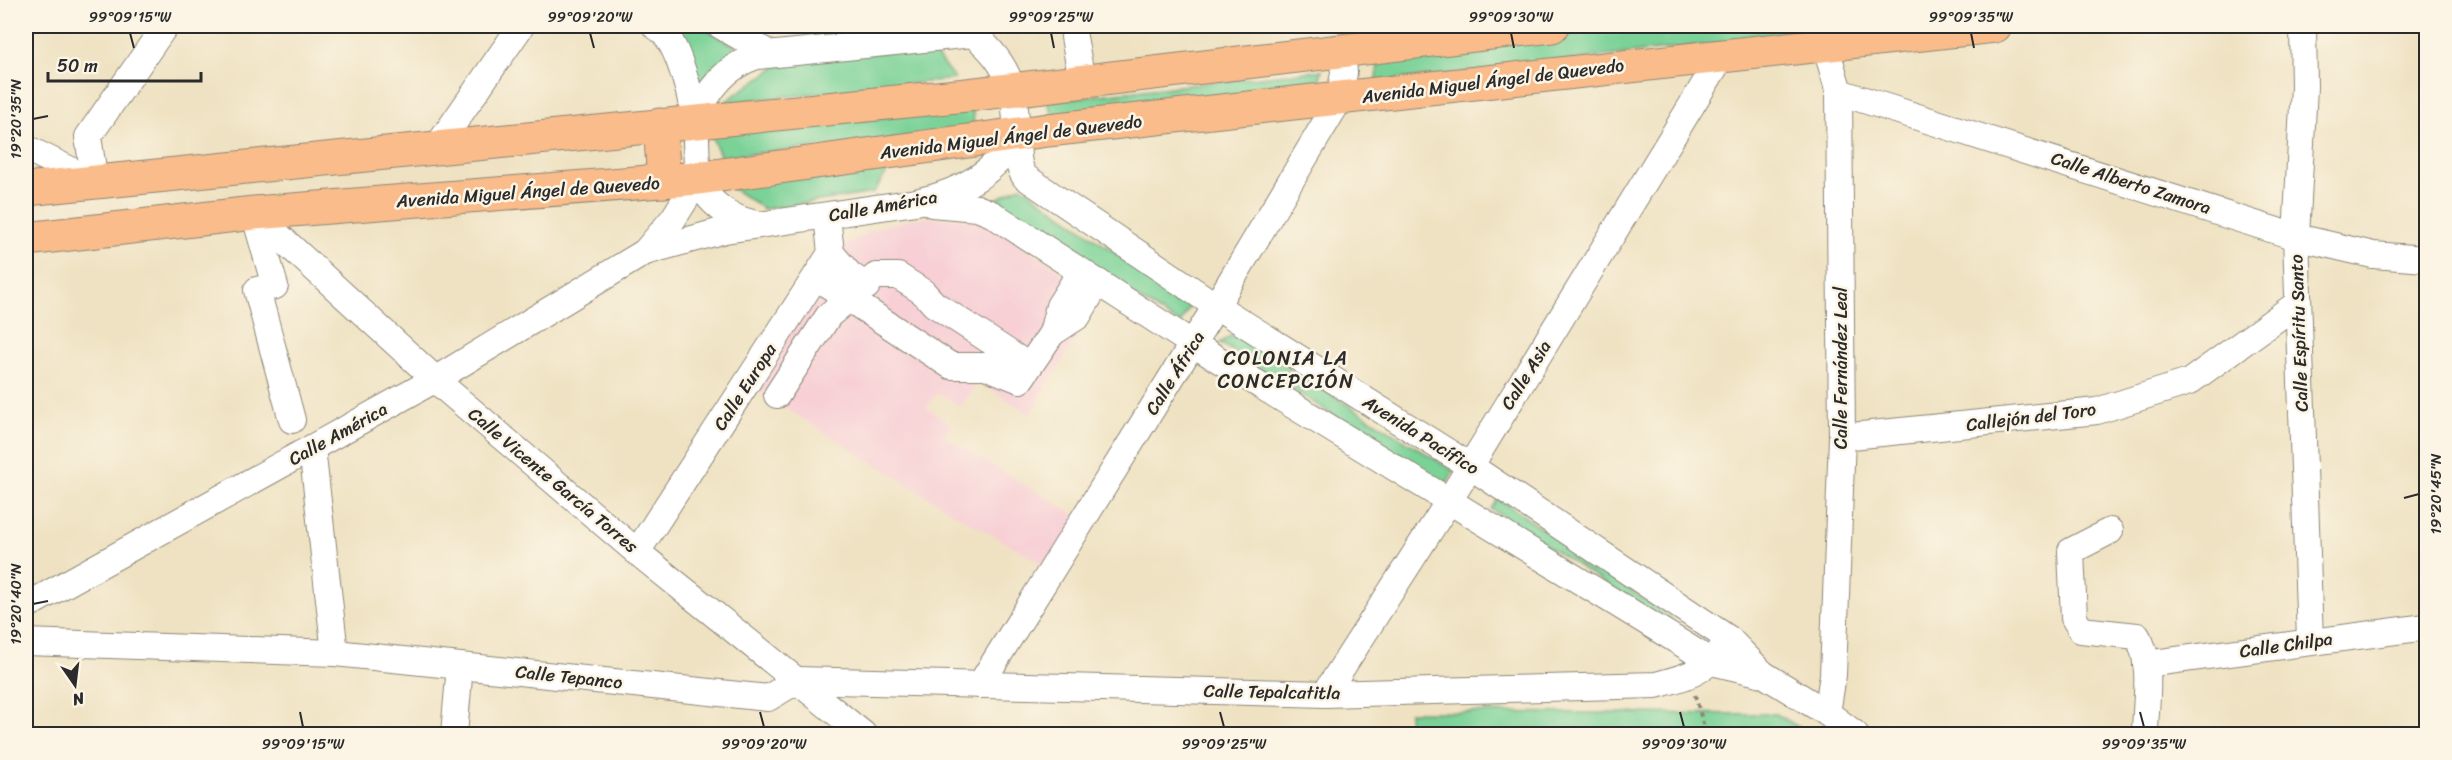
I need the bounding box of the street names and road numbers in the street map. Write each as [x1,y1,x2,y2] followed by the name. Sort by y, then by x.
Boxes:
[1359,49,1626,113] street label: Avenida Miguel Ángel de Quevedo
[877,105,1144,169] street label: Avenida Miguel Ángel de Quevedo
[2047,142,2215,224] street label: Calle Alberto Zamora
[394,167,661,217] street label: Avenida Miguel Ángel de Quevedo
[826,181,940,231] street label: Calle América
[2280,254,2318,412] street label: Calle Espíritu Santo
[1825,286,1857,449] street label: Calle Fernández Leal
[1136,324,1214,422] street label: Calle África
[1492,334,1560,416] street label: Calle Asia
[705,336,786,437] street label: Calle Europa
[1355,386,1486,484] street label: Avenida Pacífico
[282,393,394,475] street label: Calle América
[1964,393,2098,441] street label: Callejón del Toro
[461,399,646,562] street label: Calle Vicente García Torres
[2237,623,2335,667] street label: Calle Chilpa
[514,655,624,699] street label: Calle Tepanco
[1203,675,1341,709] street label: Calle Tepalcatitla

